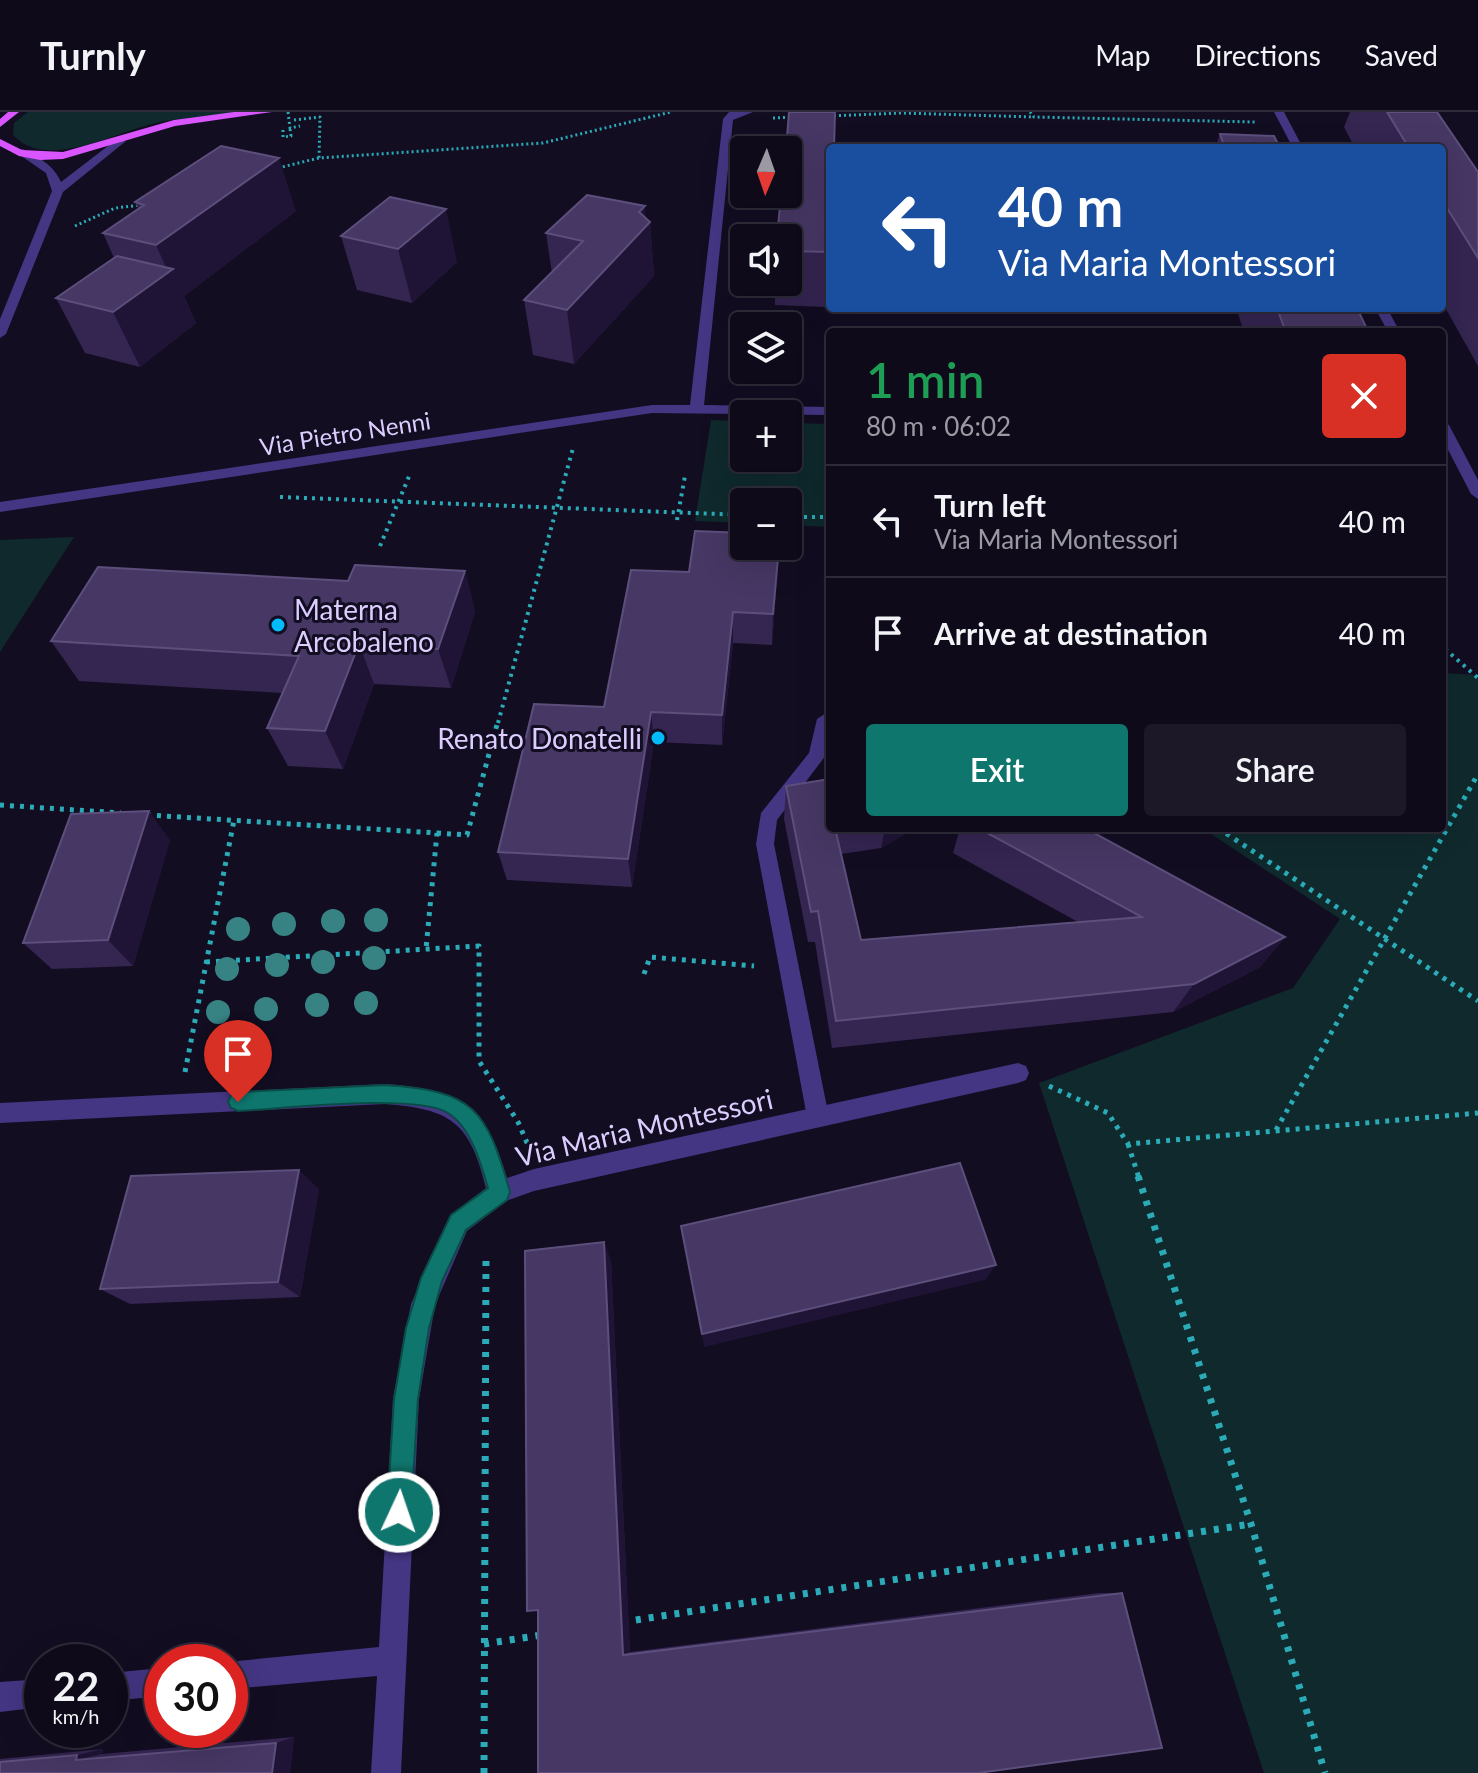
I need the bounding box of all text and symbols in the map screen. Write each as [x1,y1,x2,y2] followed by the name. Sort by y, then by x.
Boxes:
[40,32,146,78] text: Turnly
[1095,38,1150,72] text: Map
[1194,38,1321,72] text: Directions
[1365,38,1438,72] text: Saved
[730,136,802,208] north arrow
[730,136,802,560] map controls
[998,172,1123,239] text: 40 m
[866,176,970,280] icon: left
[730,224,802,296] button: sound
[998,240,1336,284] text: Via Maria Montessori
[730,312,802,384] button: layers
[866,351,984,408] text: 1 min
[1322,354,1406,438] button: close
[730,400,802,472] button: +
[258,405,432,461] street label: Via Pietro Nenni
[866,410,1011,442] text: 80 m · 06:02
[934,487,1046,523] text: Turn left
[730,488,802,560] button: −
[866,499,910,543] icon: left
[1339,503,1406,539] text: 40 m
[934,523,1178,555] text: Via Maria Montessori
[294,592,434,658] place label: Materna Arcobaleno
[866,611,910,655] icon: arrive
[934,615,1208,651] text: Arrive at destination
[1339,615,1406,651] text: 40 m
[269,616,287,634] marker: Materna Arcobaleno
[437,721,642,755] place label: Renato Donatelli
[866,724,1128,816] button: Exit
[1144,724,1406,816] button: Share
[649,729,667,747] marker: Renato Donatelli
[204,1020,272,1102] pin
[216,1032,260,1076] icon: arrive
[512,1081,776,1173] street label: Via Maria Montessori
[357,1470,441,1554] position arrow
[144,1644,248,1748] speed limit sign: 30
[53,1662,99,1710] text: 22
[53,1704,99,1728] text: km/h

